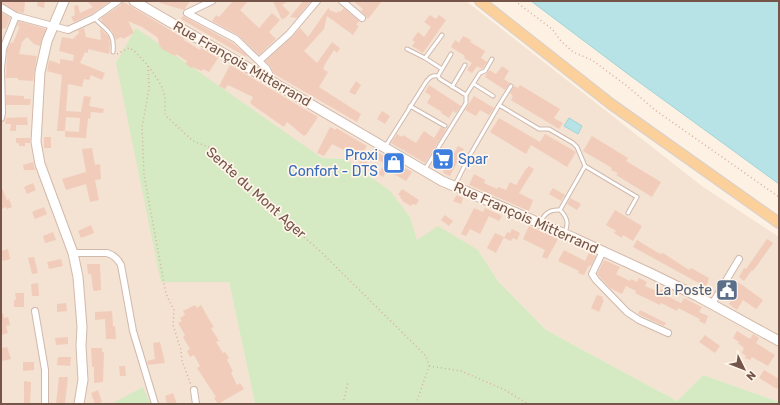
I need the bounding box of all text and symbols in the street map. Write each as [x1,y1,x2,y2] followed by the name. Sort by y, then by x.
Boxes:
[170,18,314,110] street label: Rue François Mitterrand
[202,144,310,243] street label: Sente du Mont Ager
[430,146,456,172] supermarket icon: Spar
[288,147,378,180] place label: Proxi Confort - DTS
[381,150,407,176] shop icon: Proxi Confort - DTS
[458,151,489,168] place label: Spar
[451,178,601,258] street label: Rue François Mitterrand
[714,277,740,303] public building icon: La Poste
[656,282,712,299] place label: La Poste
[724,349,764,389] north arrow
[743,368,758,383] text: N

